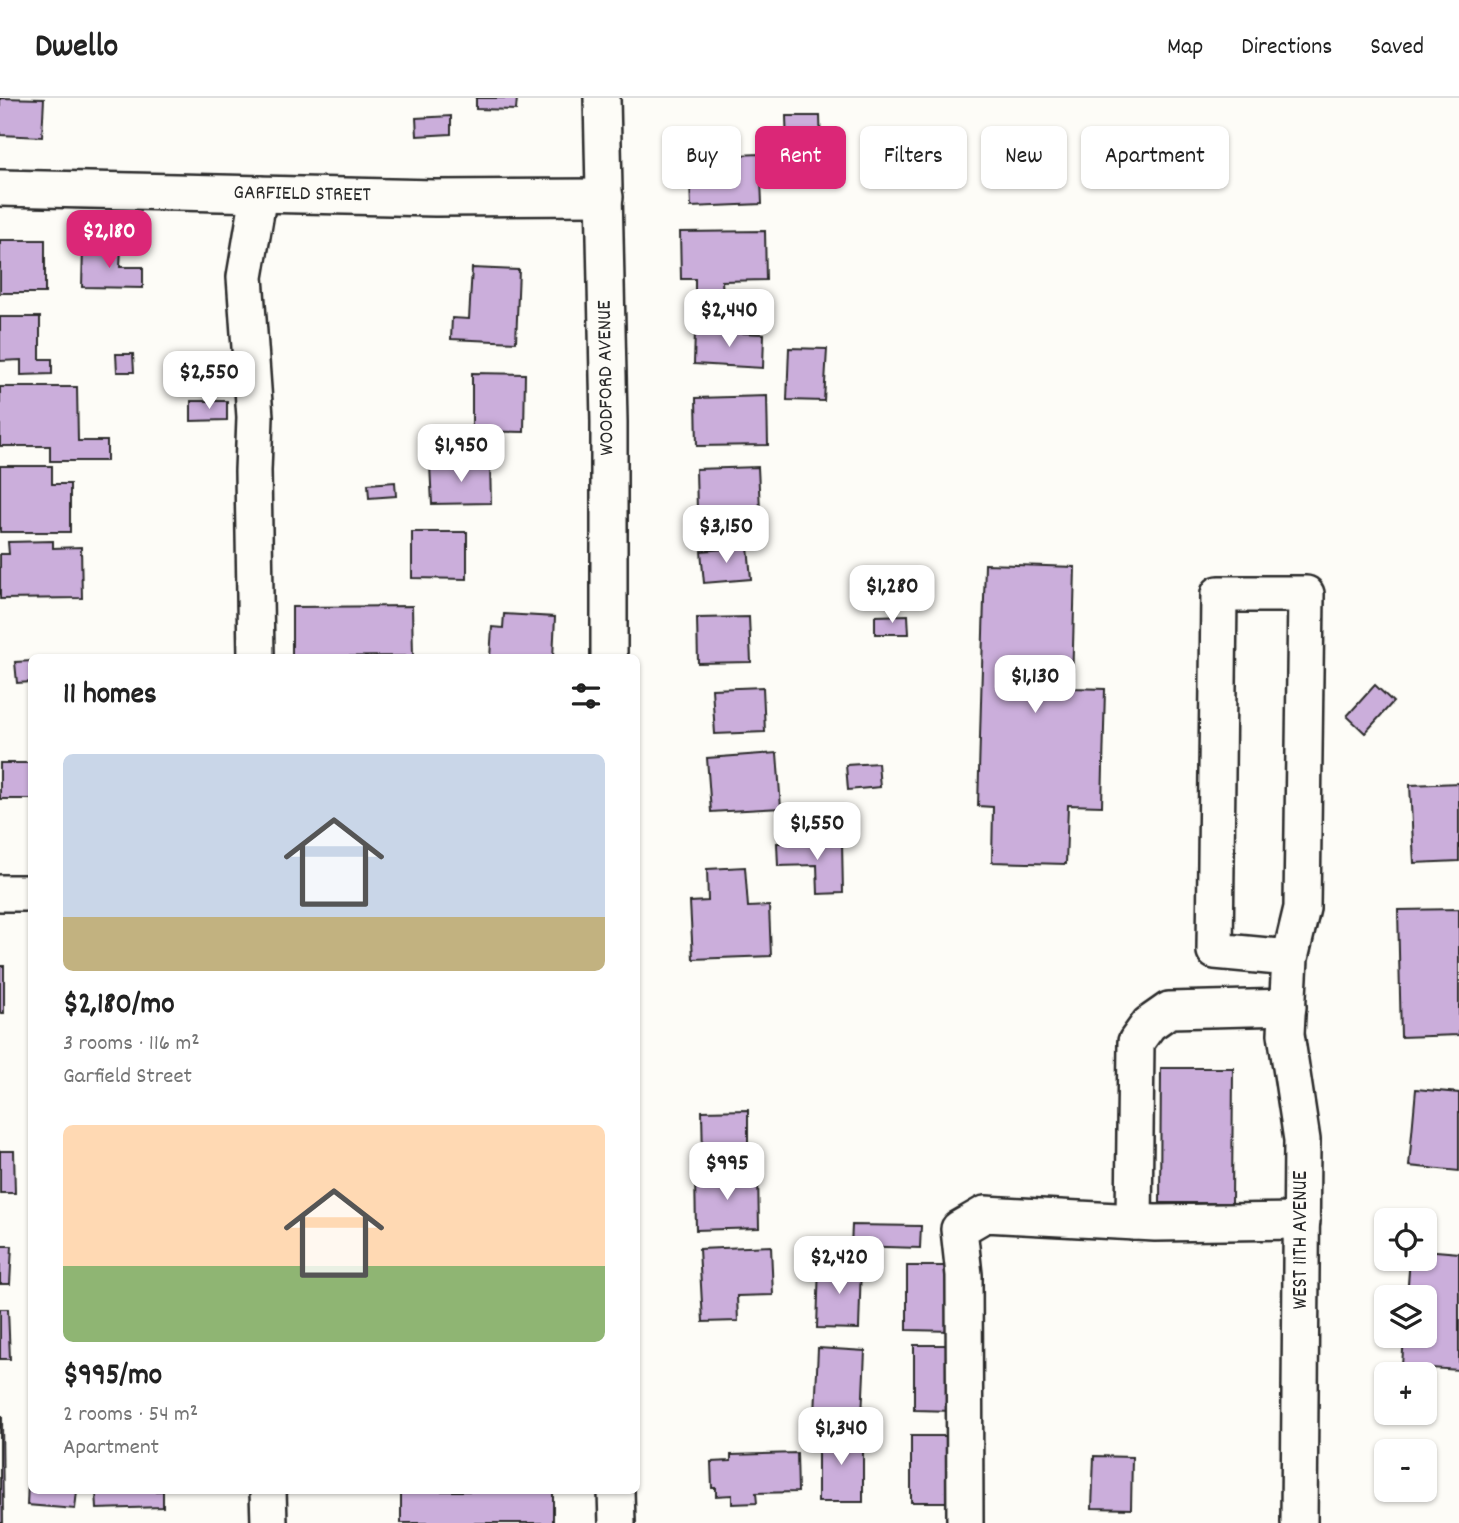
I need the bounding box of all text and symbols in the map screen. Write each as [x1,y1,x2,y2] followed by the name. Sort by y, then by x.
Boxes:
[35,25,118,72] text: Dwello
[1167,31,1203,65] text: Map
[1241,31,1332,65] text: Directions
[1370,31,1424,65] text: Saved
[662,126,741,189] chip: Buy
[755,126,846,189] chip: Rent
[860,126,967,189] chip: Filters
[981,126,1067,189] chip: New
[1081,126,1229,189] chip: Apartment
[233,179,371,211] street label: GARFIELD STREET
[52,211,166,270] pin: $2,180
[83,216,135,249] text: $2,180
[672,289,786,349] pin: $2,440
[700,295,758,328] text: $2,440
[591,300,623,456] street label: WOODFORD AVENUE
[152,352,266,411] pin: $2,550
[179,357,239,390] text: $2,550
[404,424,518,484] pin: $1,950
[434,430,488,463] text: $1,950
[669,505,783,565] pin: $3,150
[699,511,753,544] text: $3,150
[835,566,949,625] pin: $1,280
[866,571,918,604] text: $1,280
[978,656,1092,715] pin: $1,130
[1011,661,1059,694] text: $1,130
[63,675,157,718] text: 11 homes
[567,677,605,715] icon: filters
[271,799,397,925] icon: home
[760,802,874,862] pin: $1,550
[790,808,844,841] text: $1,550
[63,985,174,1028] text: $2,180/mo
[63,1028,200,1061] text: 3 rooms · 116 m²
[63,1061,192,1094] text: Garfield Street
[686,1142,768,1202] pin: $995
[705,1148,749,1181] text: $995
[271,1170,397,1296] icon: home
[1287,1170,1317,1309] street label: WEST 11TH AVENUE
[1374,1208,1437,1502] map controls
[1374,1208,1437,1271] button: locate
[782,1236,896,1296] pin: $2,420
[810,1242,868,1275] text: $2,420
[1374,1285,1437,1348] button: layers
[63,1356,162,1399] text: $995/mo
[1374,1362,1437,1425] button: +
[63,1399,198,1432] text: 2 rooms · 54 m²
[784,1408,898,1467] pin: $1,340
[814,1413,868,1446] text: $1,340
[63,1432,159,1465] text: Apartment
[1374,1439,1437,1502] button: −

